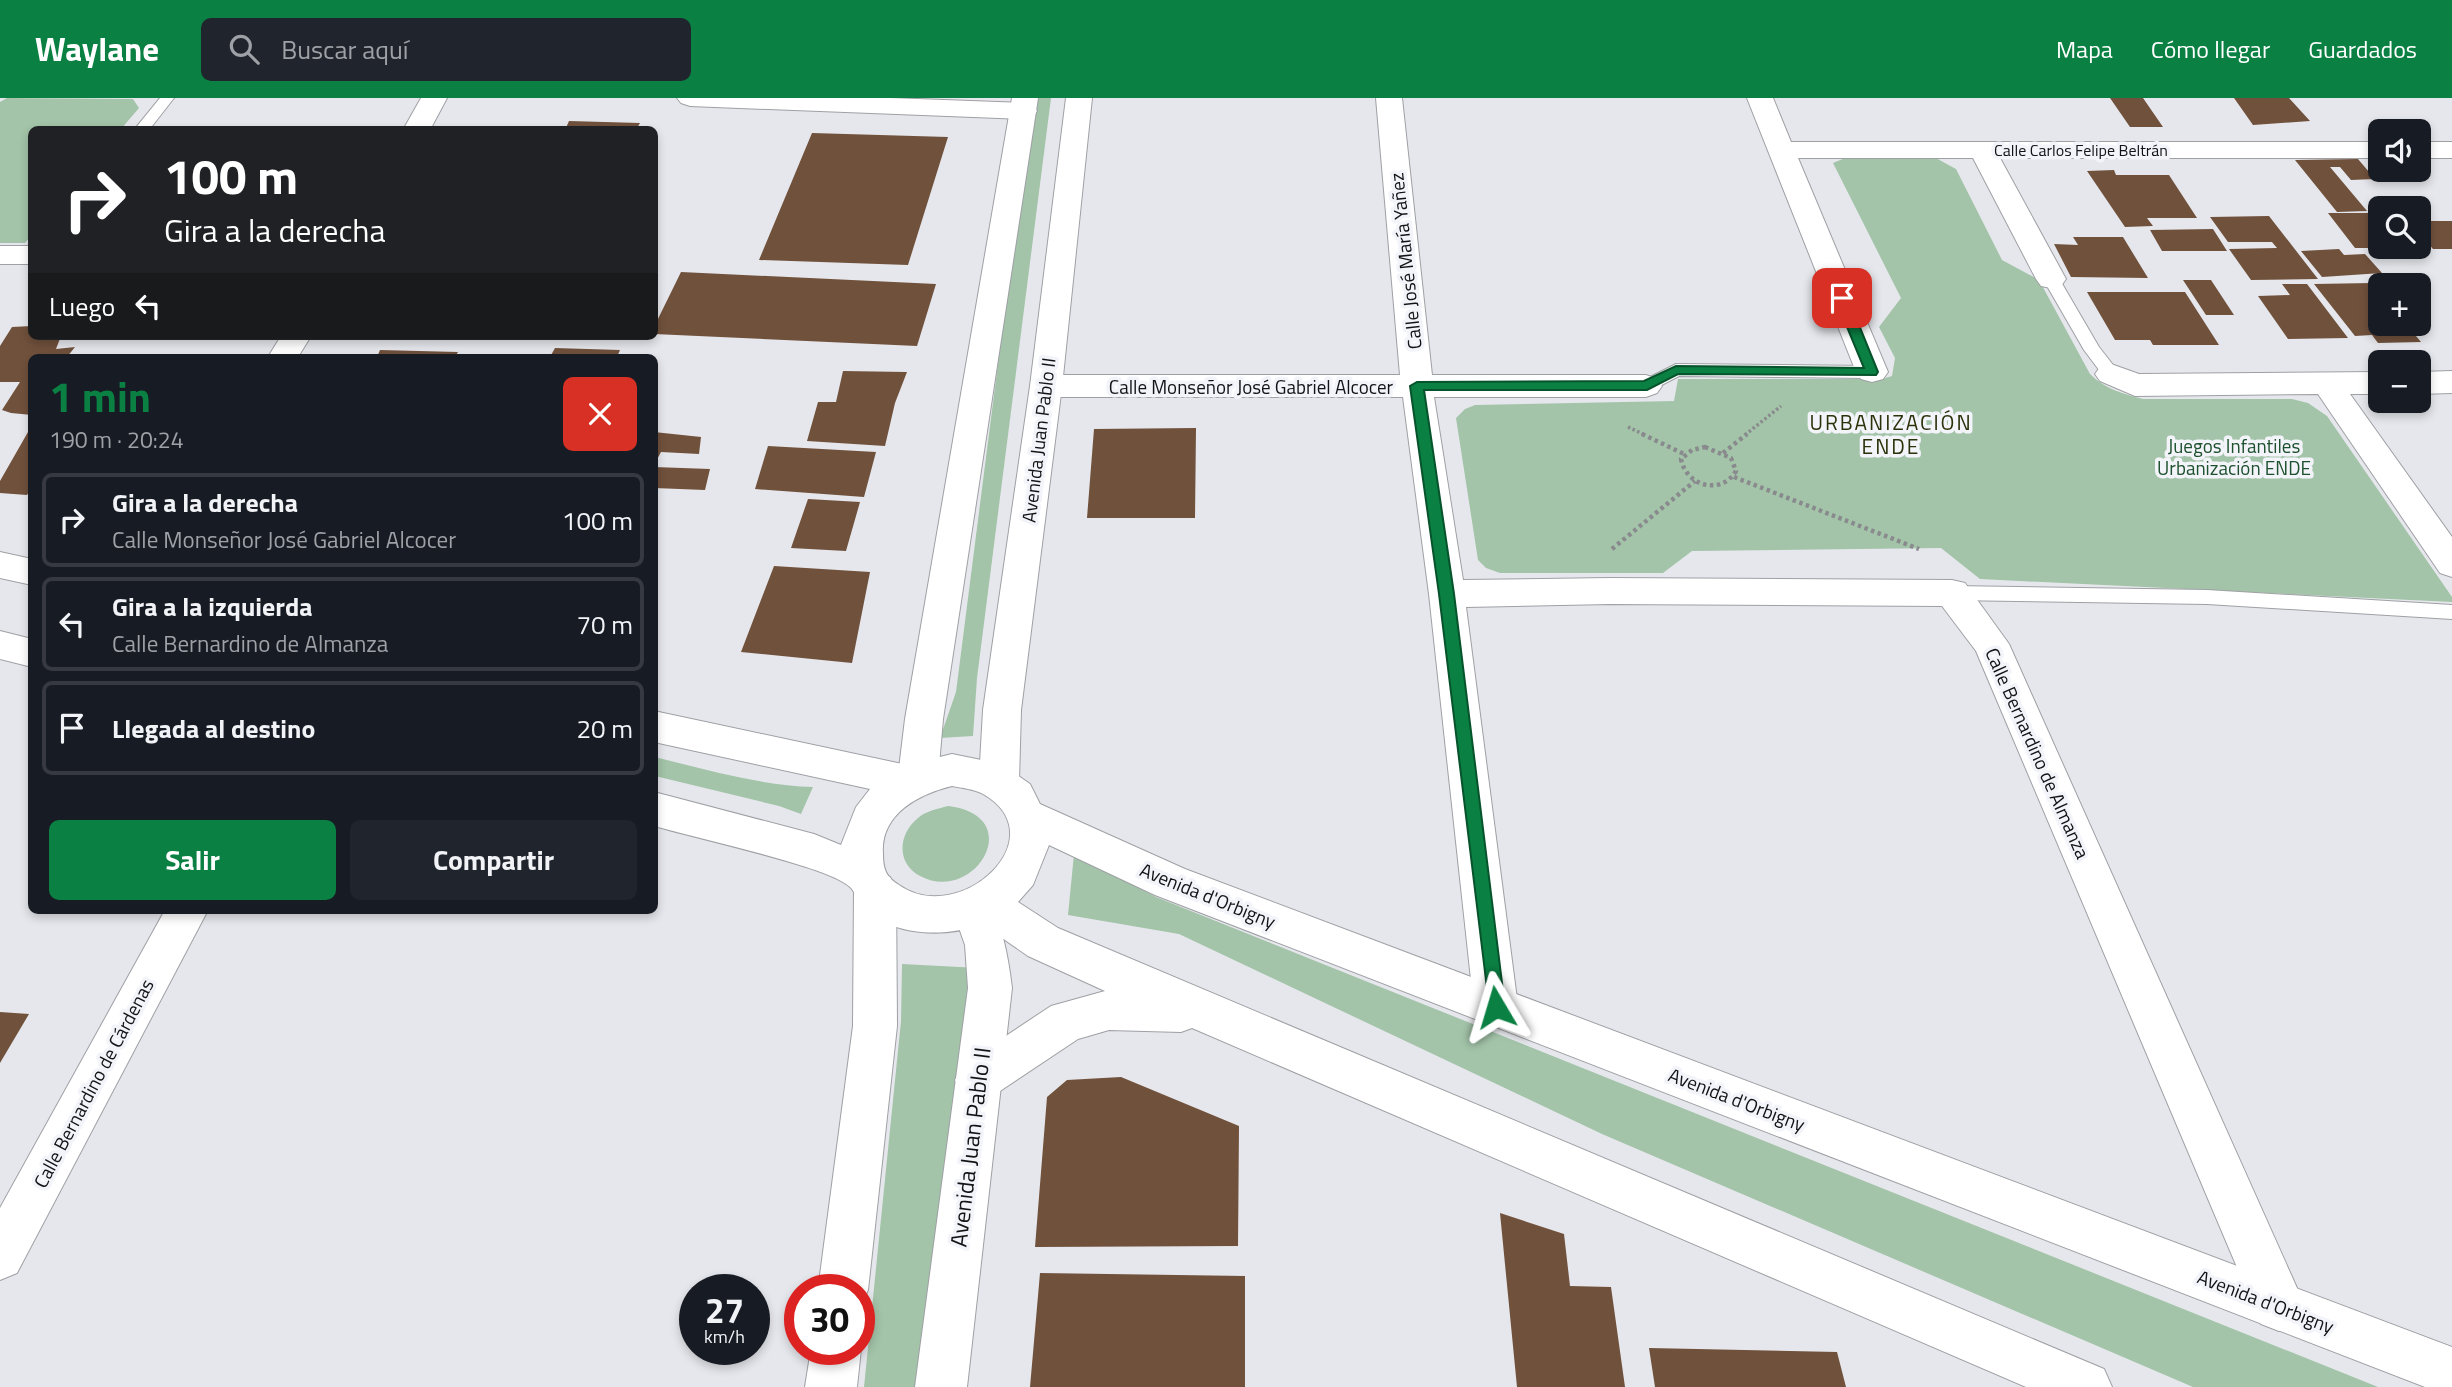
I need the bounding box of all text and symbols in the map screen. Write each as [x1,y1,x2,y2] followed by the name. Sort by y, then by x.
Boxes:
[201,18,691,81] search box
[35,24,159,74] text: Waylane
[225,30,263,68] icon: search
[281,30,408,69] text: Buscar aquí
[2056,31,2113,67] text: Mapa
[2151,31,2270,67] text: Cómo llegar
[2308,31,2417,67] text: Guardados
[2368,119,2431,413] map controls
[2368,119,2431,182] button: sound
[164,138,298,213] text: 100 m
[1994,138,2168,162] street label: Calle Carlos Felipe Beltrán
[49,154,140,245] icon: right
[1381,171,1429,351] street label: Calle José María Yañez
[2368,196,2431,259] button: search
[164,206,386,254] text: Gira a la derecha
[1812,268,1872,328] pin
[2368,273,2431,336] button: +
[1823,279,1861,317] icon: arrive
[49,287,115,326] text: Luego
[129,287,167,325] icon: left
[2368,350,2431,413] button: −
[1014,356,1062,524] street label: Avenida Juan Pablo II
[49,364,151,428] text: 1 min
[1109,372,1394,401] street label: Calle Monseñor José Gabriel Alcocer
[563,377,637,451] button: close
[1809,406,1973,462] district label: URBANIZACIÓN ENDE
[49,422,184,457] text: 190 m · 20:24
[2157,431,2311,482] park label: Juegos Infantiles Urbanización ENDE
[112,483,298,522] text: Gira a la derecha
[53,501,91,539] icon: right
[562,501,633,540] text: 100 m
[112,522,456,557] text: Calle Monseñor José Gabriel Alcocer
[112,587,313,626] text: Gira a la izquierda
[53,605,91,643] icon: left
[576,605,633,644] text: 70 m
[112,626,388,661] text: Calle Bernardino de Almanza
[1978,643,2098,864] street label: Calle Bernardino de Almanza
[53,709,91,747] icon: arrive
[112,709,315,748] text: Llegada al destino
[576,709,633,748] text: 20 m
[49,820,336,900] button: Salir
[350,820,637,900] button: Compartir
[1136,855,1280,935] street label: Avenida d'Orbigny
[1459,970,1533,1044] position arrow
[25,973,161,1193] street label: Calle Bernardino de Cárdenas
[940,1045,1000,1249] street label: Avenida Juan Pablo II
[1665,1060,1809,1138] street label: Avenida d'Orbigny
[2194,1262,2338,1340] street label: Avenida d'Orbigny
[784,1274,875,1365] speed limit sign: 30
[705,1283,744,1337] text: 27
[704,1323,745,1350] text: km/h

